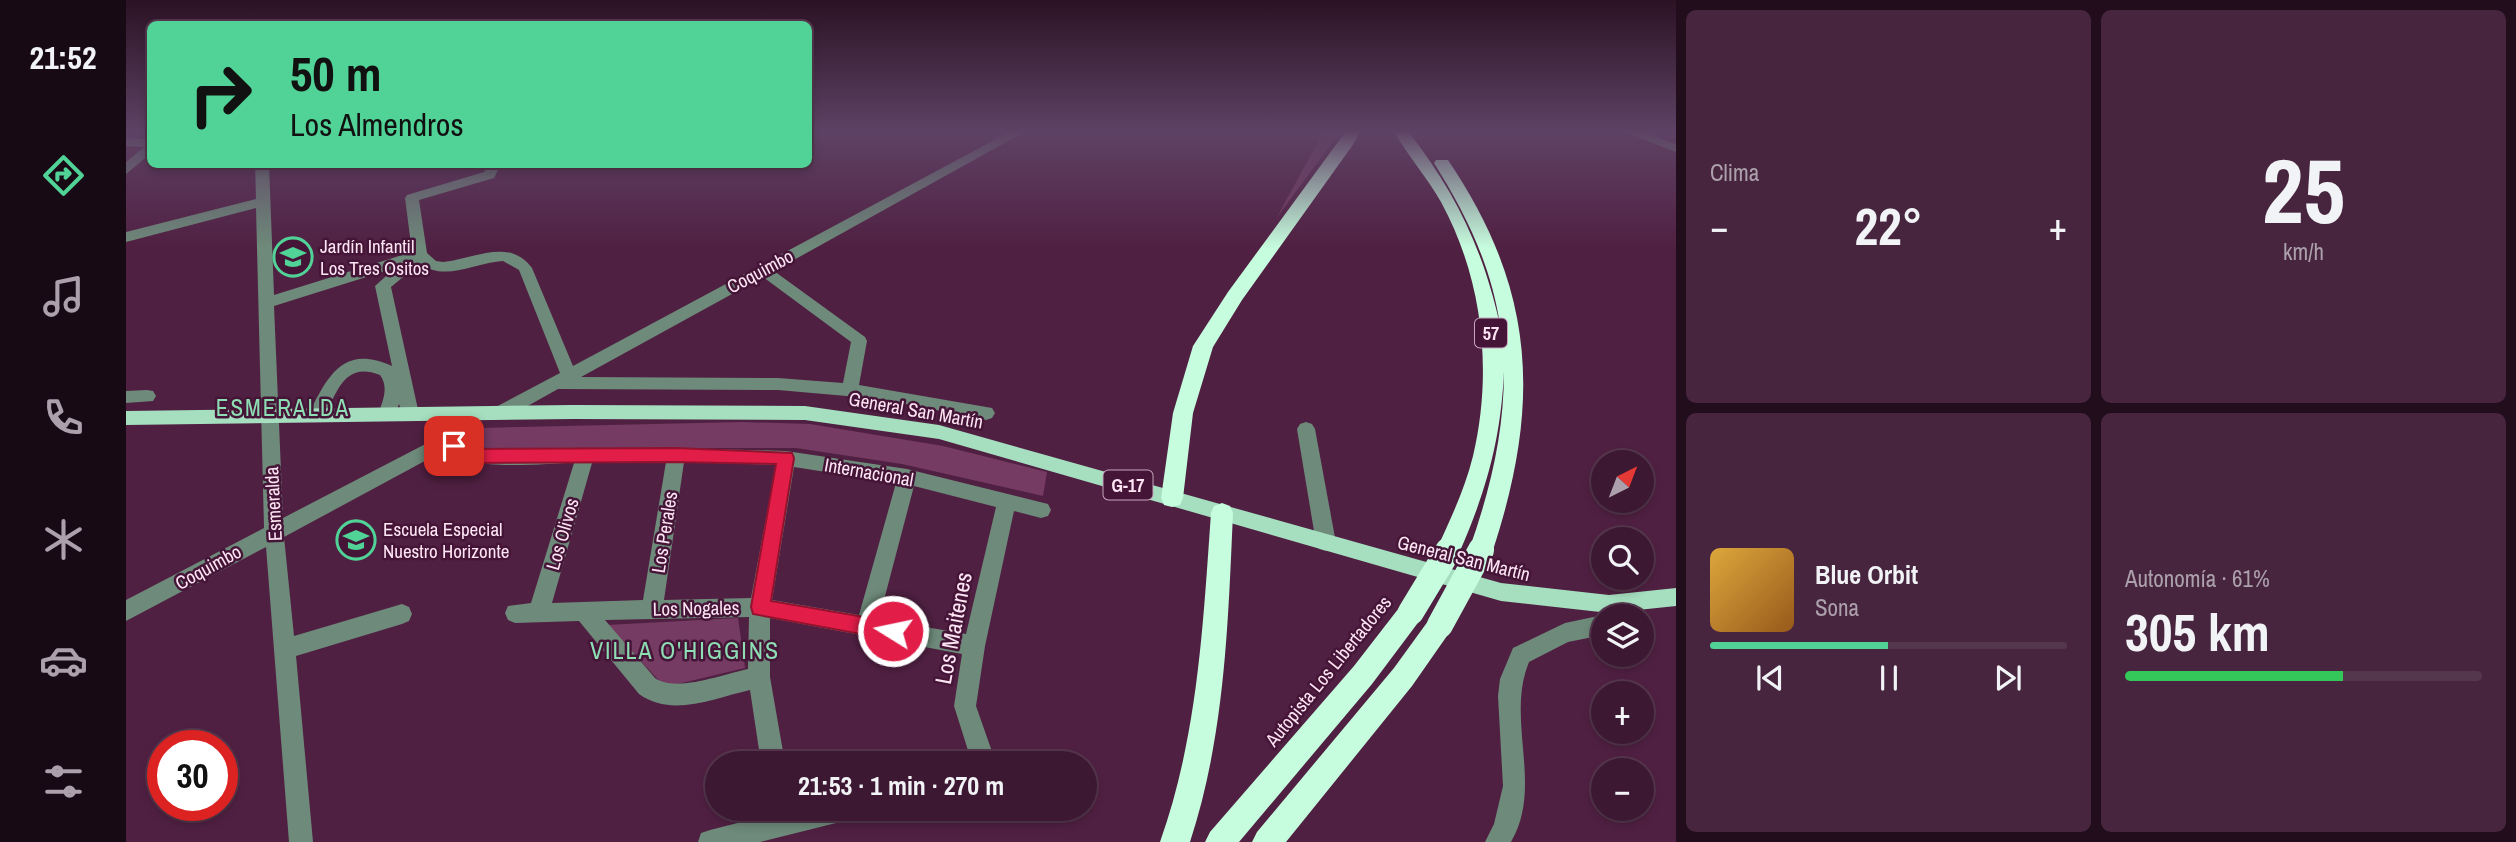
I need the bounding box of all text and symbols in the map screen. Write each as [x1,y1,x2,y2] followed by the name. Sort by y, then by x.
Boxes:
[29,36,97,79] text: 21:52
[290,40,382,106] text: 50 m
[175,49,266,140] icon: right
[290,103,464,146] text: Los Almendros
[2262,129,2345,251] text: 25
[39,151,88,200] icon: directions
[1710,157,1759,188] text: Clima
[1854,191,1923,261] text: 22°
[1710,201,1728,252] text: −
[2049,201,2067,252] text: +
[320,233,429,281] place label: Jardín Infantil Los Tres Ositos
[272,236,314,278] school or university icon: Jardín Infantil Los Tres Ositos
[2283,236,2324,267] text: km/h
[722,243,798,299] street label: Coquimbo
[39,272,88,321] icon: music
[1475,318,1507,348] road number: 57
[847,385,985,435] street label: General San Martín
[216,392,350,423] district label: ESMERALDA
[39,393,88,442] icon: phone
[424,416,484,476] pin
[435,427,473,465] icon: arrive
[1591,450,1654,513] north arrow
[1591,450,1654,821] map controls
[822,451,916,493] street label: Internacional
[258,466,288,542] street label: Esmeralda
[1104,471,1152,500] road number: G-17
[645,489,683,575] street label: Los Perales
[539,495,585,573] street label: Los Olivos
[39,515,88,564] icon: climate
[383,516,509,564] place label: Escuela Especial Nuestro Horizonte
[335,519,377,561] school or university icon: Escuela Especial Nuestro Horizonte
[1591,527,1654,590] button: search
[1395,529,1533,587] street label: General San Martín
[170,538,246,596] street label: Coquimbo
[1815,557,1918,592] text: Blue Orbit
[2125,563,2270,594] text: Autonomía · 61%
[927,569,979,687] street label: Los Maitenes
[1258,590,1397,753] street label: Autopista Los Libertadores
[1815,592,1859,623] text: Sona
[652,594,740,622] street label: Los Nogales
[856,594,930,668] position arrow
[2125,597,2270,667] text: 305 km
[1591,604,1654,667] button: layers
[590,634,780,666] district label: VILLA O'HIGGINS
[39,636,88,685] icon: car
[1751,659,1789,697] icon: previous
[1870,659,1908,697] icon: pause
[1989,659,2027,697] icon: next
[1591,681,1654,744] button: +
[147,730,238,821] speed limit sign: 30
[39,757,88,806] icon: filters
[1591,758,1654,821] button: −
[798,768,1004,803] text: 21:53 · 1 min · 270 m

